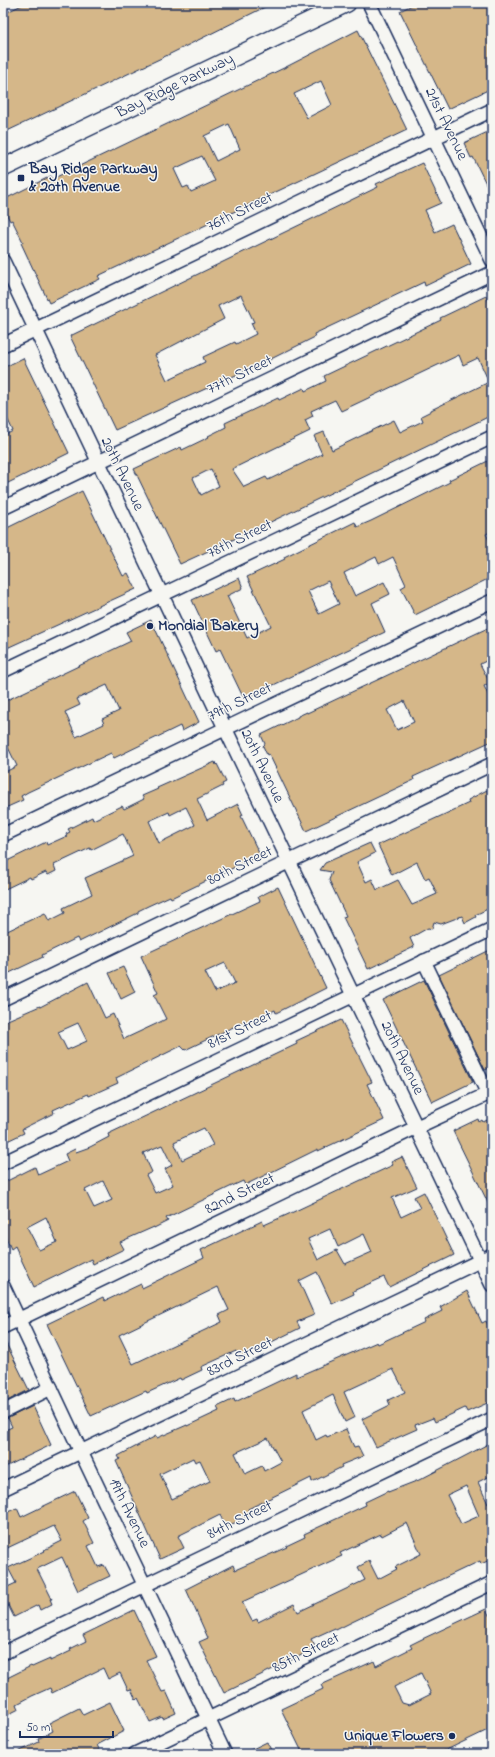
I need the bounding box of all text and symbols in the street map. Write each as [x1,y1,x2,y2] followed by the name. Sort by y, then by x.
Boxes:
[111,47,238,125] street label: Bay Ridge Parkway
[418,84,474,165] street label: 21st Avenue
[28,157,157,199] place label: Bay Ridge Parkway & 20th Avenue
[16,173,26,183] marker: Bay Ridge Parkway & 20th Avenue
[203,185,278,238] street label: 76th Street
[203,348,277,401] street label: 77th Street
[94,433,151,516] street label: 20th Avenue
[203,513,277,565] street label: 78th Street
[158,614,259,639] place label: Mondial Bakery
[145,621,155,631] marker: Mondial Bakery
[204,676,277,728] street label: 79th Street
[234,725,291,808] street label: 20th Avenue
[203,840,277,892] street label: 80th Street
[204,1004,277,1056] street label: 81st Street
[374,1017,431,1100] street label: 20th Avenue
[201,1166,280,1221] street label: 82nd Street
[203,1330,278,1383] street label: 83rd Street
[102,1474,157,1553] street label: 19th Avenue
[203,1494,277,1546] street label: 84th Street
[268,1626,344,1680] street label: 85th Street
[20,1713,113,1739] scale bar
[26,1719,50,1737] text: 50 m
[344,1724,444,1748] place label: Unique Flowers
[447,1731,457,1741] marker: Unique Flowers

